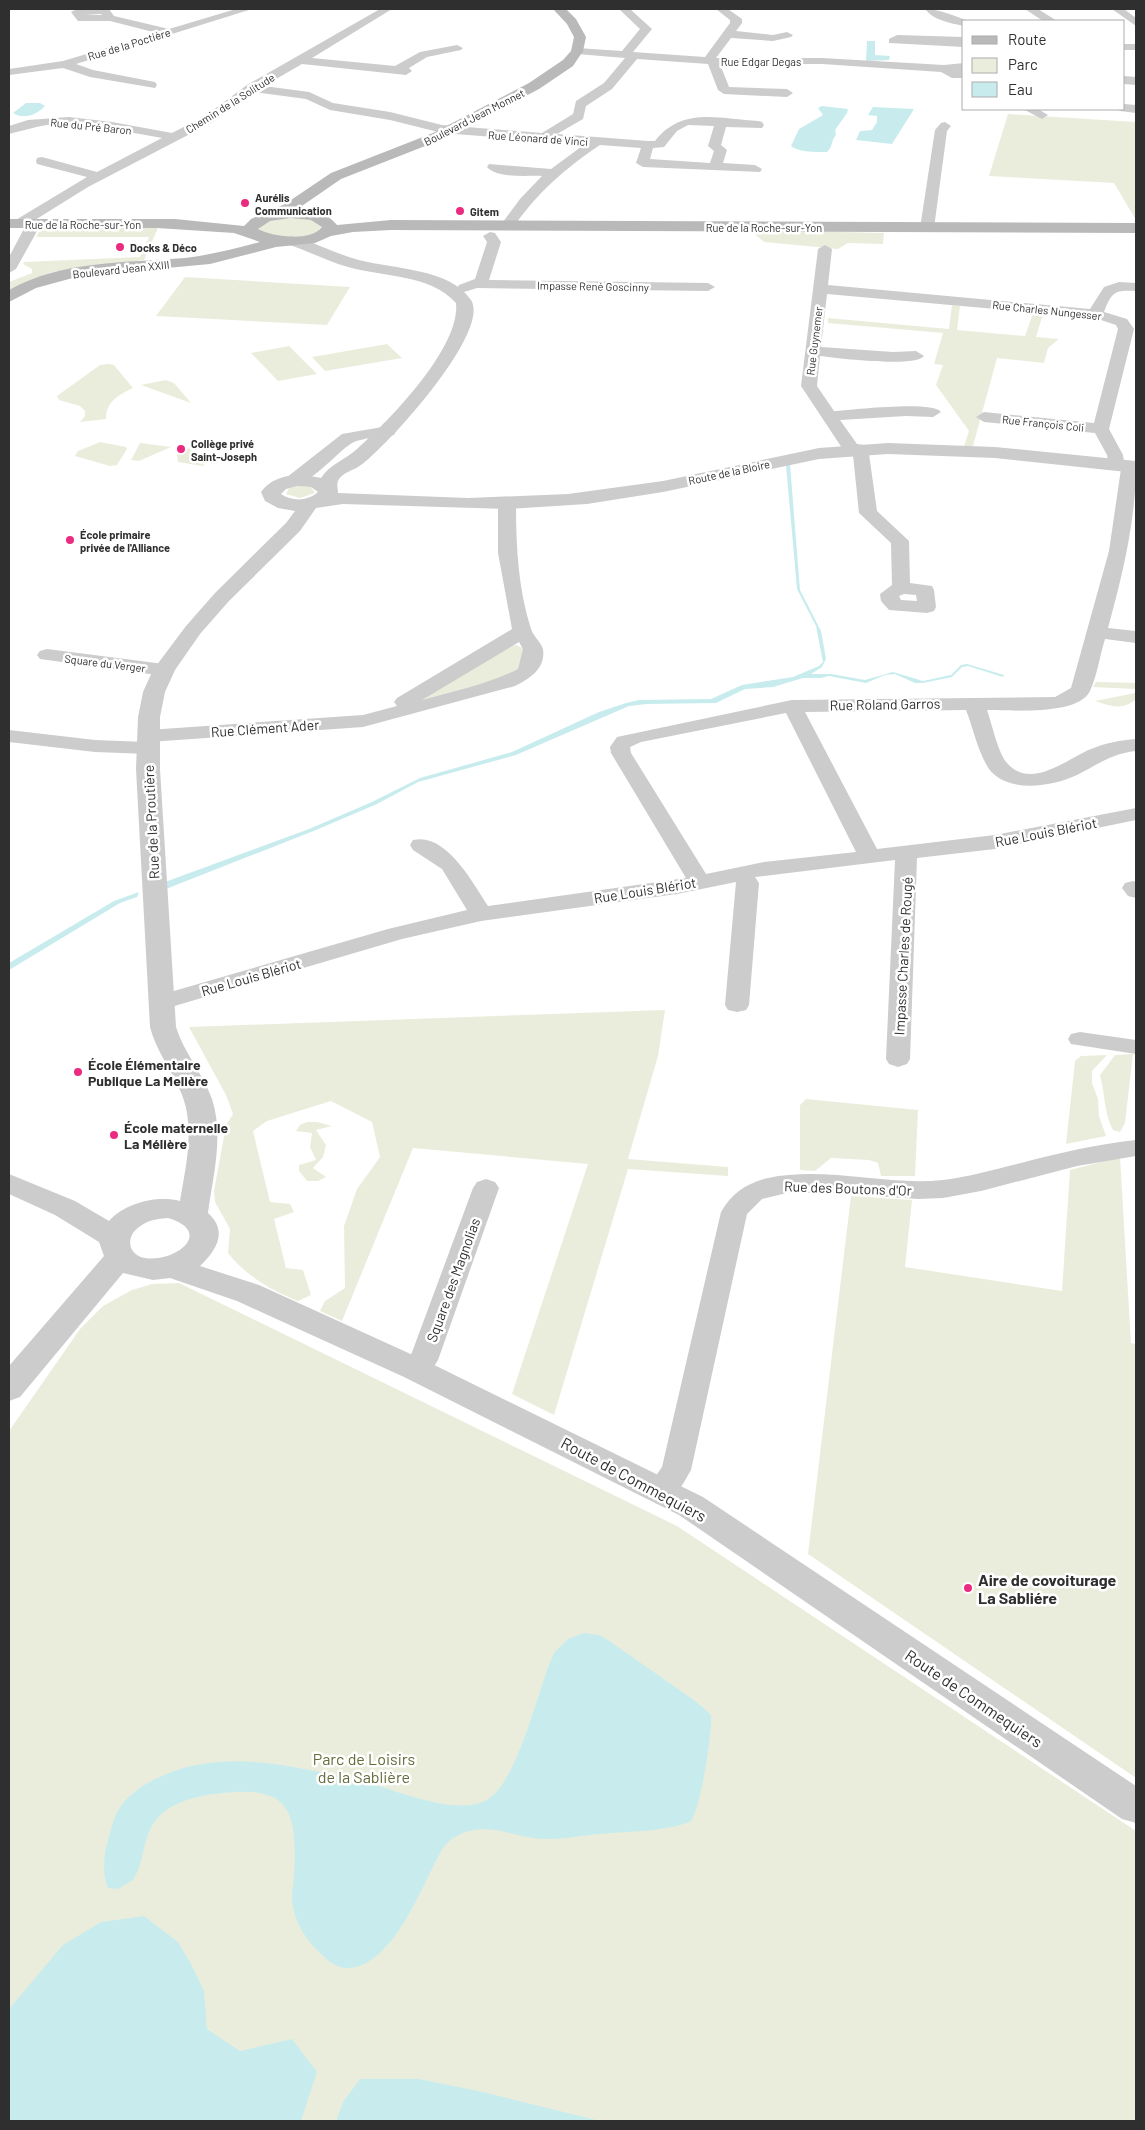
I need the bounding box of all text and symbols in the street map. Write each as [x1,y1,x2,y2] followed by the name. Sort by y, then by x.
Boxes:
[962,20,1125,110] legend
[86,25,172,63] street label: Rue de la Poctière
[1008,30,1047,48] text: Route
[721,55,801,68] street label: Rue Edgar Degas
[1008,55,1038,73] text: Parc
[183,70,277,136] street label: Chemin de la Solitude
[1008,80,1033,98] text: Eau
[421,86,527,148] street label: Boulevard Jean Monnet
[50,115,132,137] street label: Rue du Pré Baron
[488,128,589,148] street label: Rue Léonard de Vinci
[255,191,332,217] place label: Aurélis Communication
[239,197,251,209] marker: Aurélis Communication
[454,205,466,217] marker: Gitem
[470,205,499,218] place label: Gitem
[25,218,141,231] street label: Rue de la Roche-sur-Yon
[706,221,822,234] street label: Rue de la Roche-sur-Yon
[114,241,126,253] marker: Docks & Déco
[130,241,197,254] place label: Docks & Déco
[72,257,170,281] street label: Boulevard Jean XXIII
[537,279,649,293] street label: Impasse René Goscinny
[992,298,1102,322] street label: Rue Charles Nungesser
[803,306,825,376] street label: Rue Guynemer
[1001,412,1085,434] street label: Rue François Coli
[191,437,257,463] place label: Collège privé Saint-Joseph
[175,443,187,455] marker: Collège privé Saint-Joseph
[687,457,771,487] street label: Route de la Bloire
[80,528,170,554] place label: École primaire privée de l'Alliance
[64,534,76,546] marker: École primaire privée de l'Alliance
[64,652,146,674] street label: Square du Verger
[829,695,941,713] street label: Rue Roland Garros
[210,716,320,740] street label: Rue Clément Ader
[140,764,162,880] street label: Rue de la Proutière
[994,814,1098,850] street label: Rue Louis Blériot
[593,874,697,906] street label: Rue Louis Blériot
[890,876,916,1036] street label: Impasse Charles de Rougé
[199,955,303,999] street label: Rue Louis Blériot
[88,1056,209,1089] place label: École Élémentaire Publique La Melière
[72,1066,84,1078] marker: École Élémentaire Publique La Melière
[124,1119,229,1152] place label: École maternelle La Mélière
[108,1129,120,1141] marker: École maternelle La Mélière
[784,1177,912,1199] street label: Rue des Boutons d'Or
[423,1215,483,1344] street label: Square des Magnolias
[558,1433,710,1525] street label: Route de Commequiers
[978,1570,1117,1607] place label: Aire de covoiturage La Sabliére
[962,1582,974,1594] marker: Aire de covoiturage La Sabliére
[902,1645,1046,1751] street label: Route de Commequiers
[313,1749,415,1786] park label: Parc de Loisirs de la Sablière

